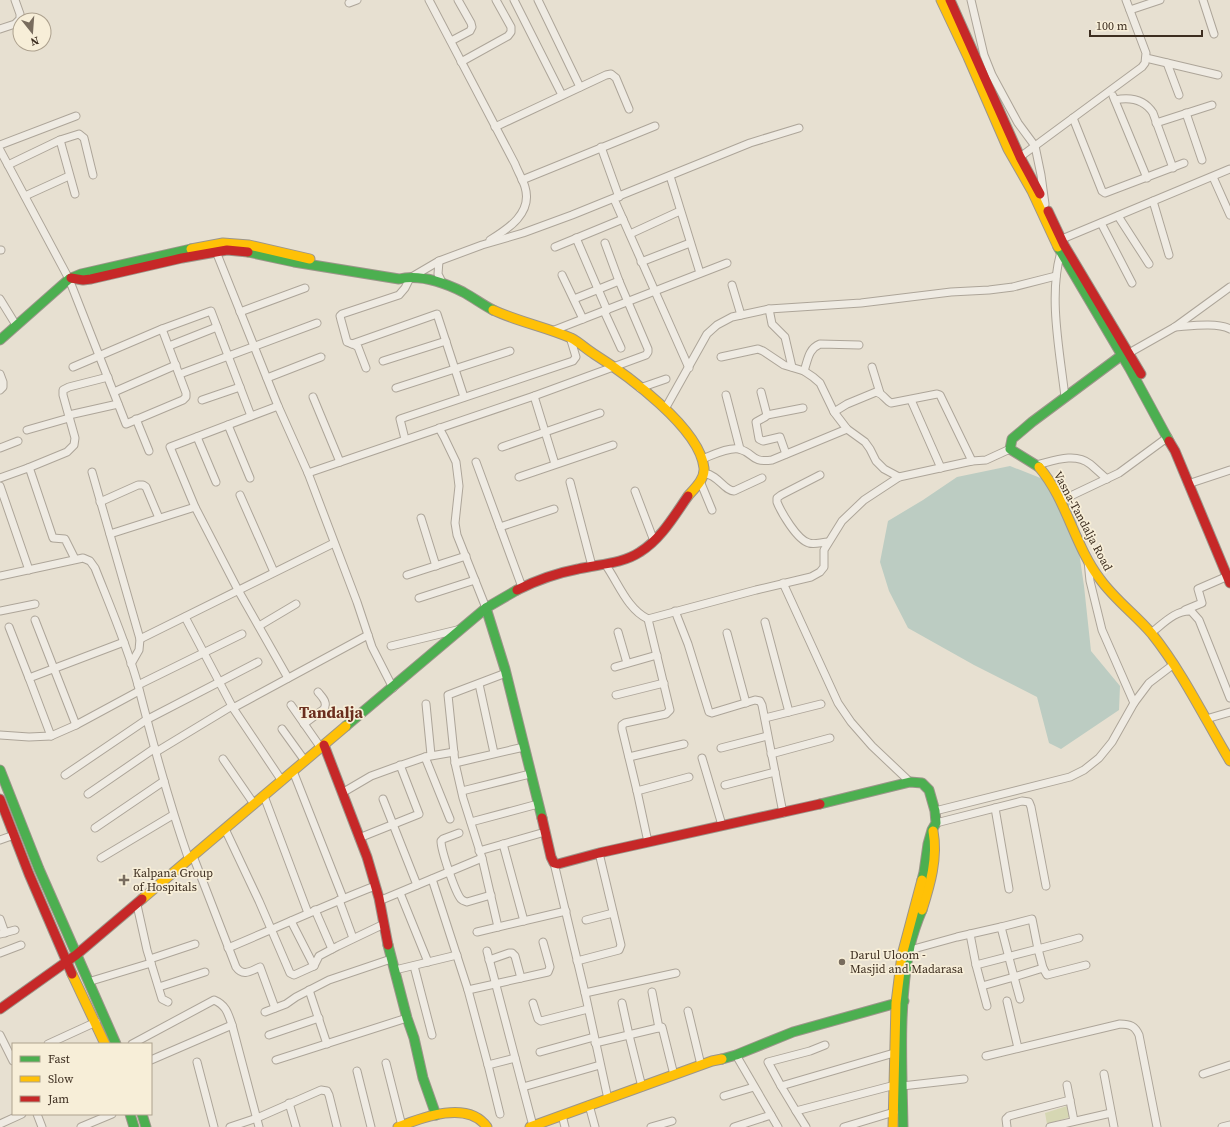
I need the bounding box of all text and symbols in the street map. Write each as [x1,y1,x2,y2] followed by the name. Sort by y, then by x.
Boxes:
[12,12,52,52] north arrow
[1090,12,1202,38] scale bar
[1096,18,1128,34] text: 100 m
[29,33,41,49] text: N
[1050,468,1116,574] street label: Vasna-Tandalja Road
[299,701,363,723] district label: Tandalja
[133,865,213,895] place label: Kalpana Group of Hospitals
[118,874,130,886] marker: Kalpana Group of Hospitals
[850,947,964,977] place label: Darul Uloom - Masjid and Madarasa
[837,957,847,967] marker: Darul Uloom - Masjid and Madarasa
[12,1043,152,1115] legend
[48,1051,70,1067] text: Fast
[48,1071,74,1087] text: Slow
[47,1091,69,1107] text: Jam

